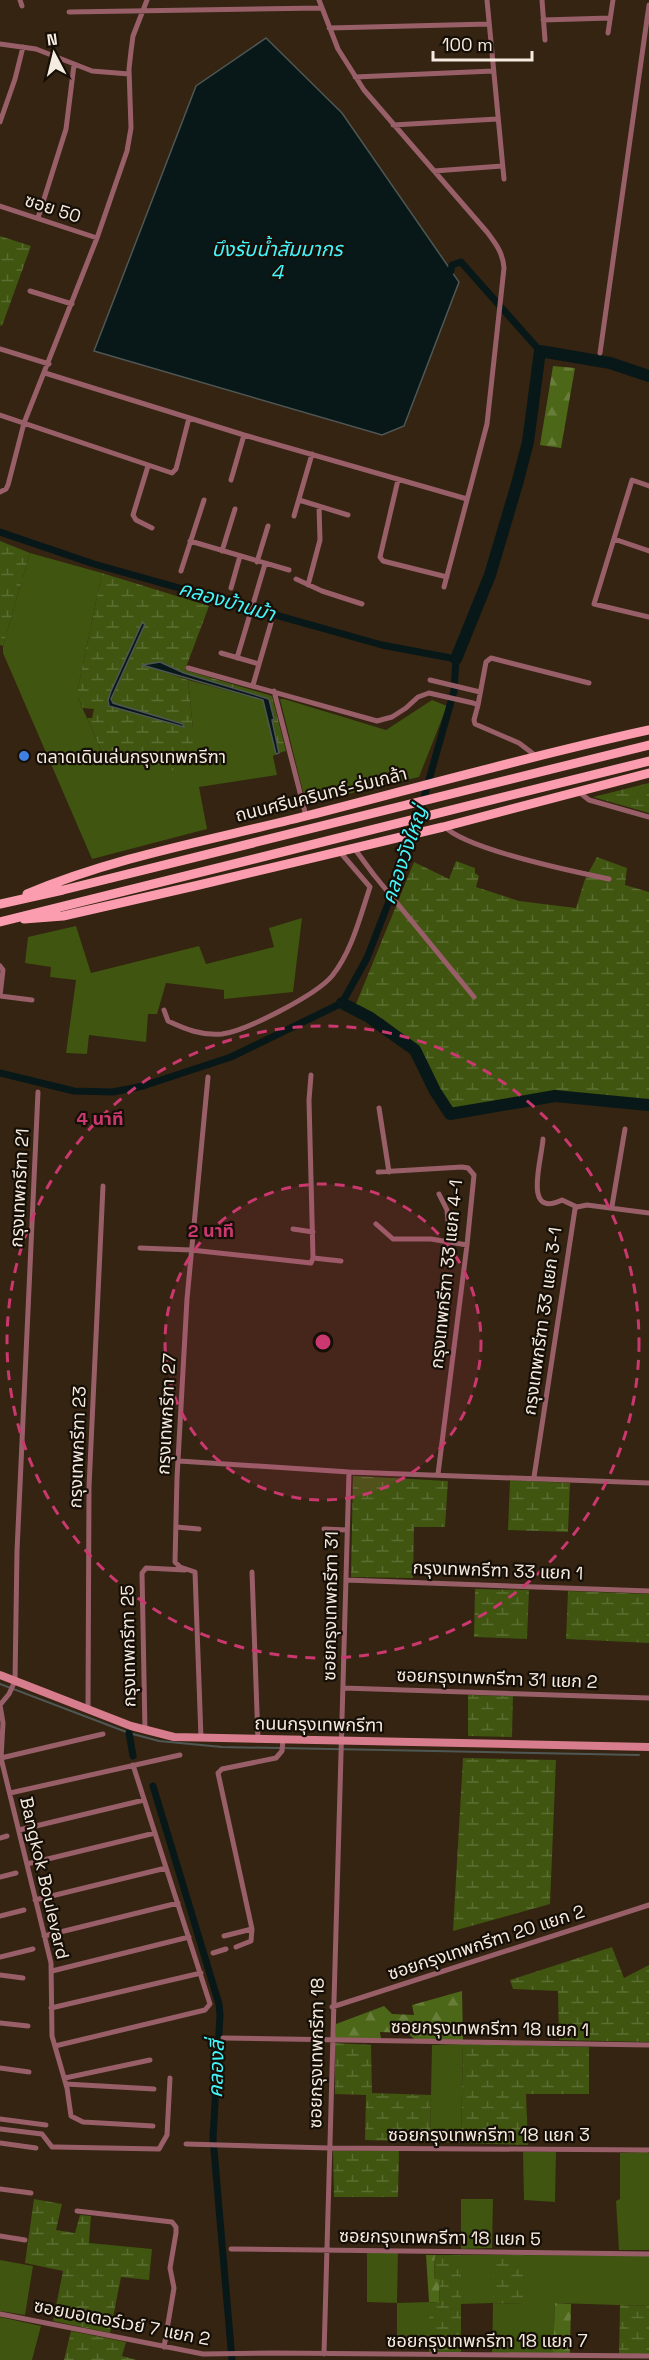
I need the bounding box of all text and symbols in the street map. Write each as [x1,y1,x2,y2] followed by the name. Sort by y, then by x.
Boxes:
[24,24,84,84] north arrow
[433,24,532,62] scale bar
[46,29,59,51] text: N
[442,33,493,56] text: 100 m
[22,188,84,228] street label: ซอย 50
[212,235,344,285] water label: บึงรับน้ำสัมมากร 4
[176,575,279,627] water label: คลองบ้านม้า
[36,745,226,768] place label: ตลาดเดินเล่นกรุงเทพกรีฑา
[17,749,31,763] marker: ตลาดเดินเล่นกรุงเทพกรีฑา
[233,762,409,826] street label: ถนนศรีนครินทร์-ร่มเกล้า
[375,800,434,908] water label: คลองวังใหญ่
[76,1107,124,1130] text: 4 นาที
[4,1128,34,1248] street label: กรุงเทพกรีฑา 21
[425,1178,467,1370] street label: กรุงเทพกรีฑา 33 แยก 4-1
[188,1219,234,1242] text: 2 นาที
[517,1226,567,1416] street label: กรุงเทพกรีฑา 33 แยก 3-1
[313,1332,333,1352] centre of rings
[151,1353,181,1475] street label: กรุงเทพกรีฑา 27
[63,1385,91,1509] street label: กรุงเทพกรีฑา 23
[317,1531,343,1681] street label: ซอยกรุงเทพกรีฑา 31
[412,1556,584,1584] street label: กรุงเทพกรีฑา 33 แยก 1
[115,1585,141,1707] street label: กรุงเทพกรีฑา 25
[396,1663,598,1693] street label: ซอยกรุงเทพกรีฑา 31 แยก 2
[254,1711,384,1737] street label: ถนนกรุงเทพกรีฑา
[15,1795,75,1961] street label: Bangkok Boulevard
[385,1899,587,1985] street label: ซอยกรุงเทพกรีฑา 20 แยก 2
[303,1978,329,2128] street label: ซอยกรุงเทพกรีฑา 18
[391,2015,589,2041] street label: ซอยกรุงเทพกรีฑา 18 แยก 1
[201,2036,230,2098] water label: คลองสี่
[388,2123,590,2146] street label: ซอยกรุงเทพกรีฑา 18 แยก 3
[339,2224,541,2250] street label: ซอยกรุงเทพกรีฑา 18 แยก 5
[32,2294,212,2350] street label: ซอยมอเตอร์เวย์ 7 แยก 2
[386,2329,588,2352] street label: ซอยกรุงเทพกรีฑา 18 แยก 7

